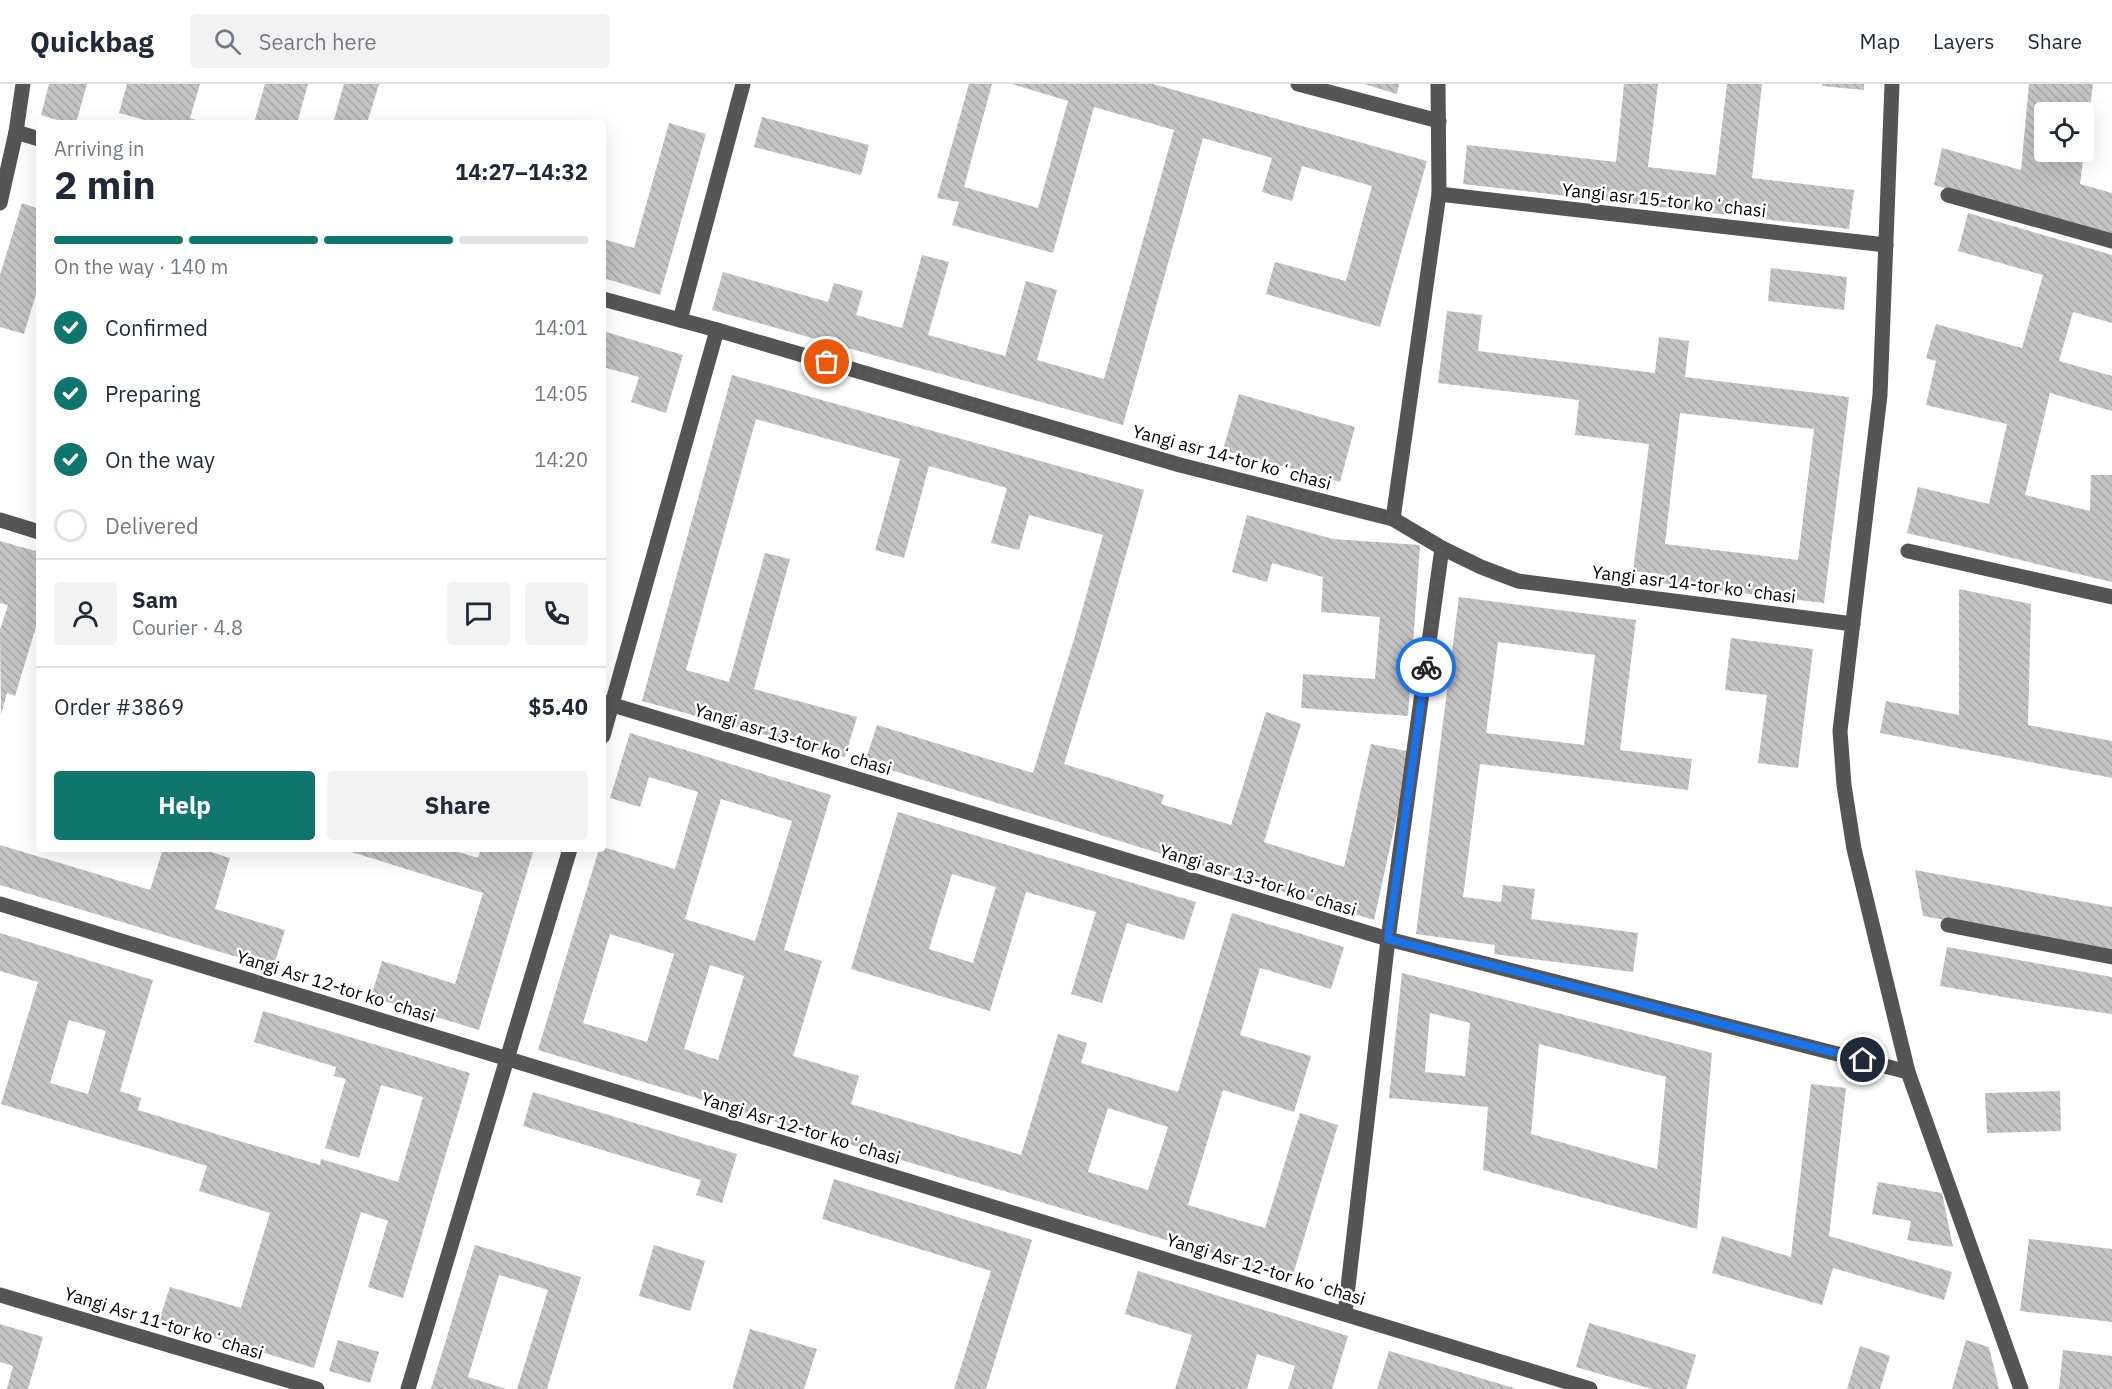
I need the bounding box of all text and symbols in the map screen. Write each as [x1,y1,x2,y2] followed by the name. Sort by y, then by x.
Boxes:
[190,14,610,68] search box
[30,23,154,60] text: Quickbag
[211,25,244,58] icon: search
[259,27,377,56] text: Search here
[1860,27,1900,55] text: Map
[1933,27,1995,55] text: Layers
[2028,27,2082,55] text: Share
[2034,102,2094,162] map controls
[2034,102,2094,162] button: locate
[54,135,144,162] text: Arriving in
[455,157,588,186] text: 14:27–14:32
[54,159,156,210] text: 2 min
[1561,178,1767,222] street label: Yangi asr 15-tor koʻchasi
[54,253,228,280] text: On the way · 140 m
[54,311,87,344] icon: check
[105,313,208,342] text: Confirmed
[534,314,588,341] text: 14:01
[801,336,852,387] pin
[810,345,843,378] icon: bag
[54,377,87,410] icon: check
[105,379,200,408] text: Preparing
[534,380,588,407] text: 14:05
[1130,419,1334,495] street label: Yangi asr 14-tor koʻchasi
[54,443,87,476] icon: check
[105,445,215,474] text: On the way
[534,446,588,473] text: 14:20
[105,511,199,540] text: Delivered
[1591,560,1797,608] street label: Yangi asr 14-tor koʻchasi
[54,582,117,645] button: person
[447,582,510,645] button: chat
[525,582,588,645] button: phone
[132,585,178,614] text: Sam
[132,614,243,641] text: Courier · 4.8
[1396,637,1456,697] courier
[1410,651,1443,684] icon: bike
[54,692,184,721] text: Order #3869
[528,692,588,721] text: $5.40
[691,698,895,780] street label: Yangi asr 13-tor koʻchasi
[54,771,315,840] button: Help
[327,771,588,840] button: Share
[1156,839,1360,921] street label: Yangi asr 13-tor koʻchasi
[234,945,438,1027] street label: Yangi Asr 12-tor koʻchasi
[1837,1034,1888,1085] pin
[1846,1043,1879,1076] icon: home
[699,1087,903,1169] street label: Yangi Asr 12-tor koʻchasi
[1164,1228,1368,1310] street label: Yangi Asr 12-tor koʻchasi
[62,1282,266,1364] street label: Yangi Asr 11-tor koʻchasi

